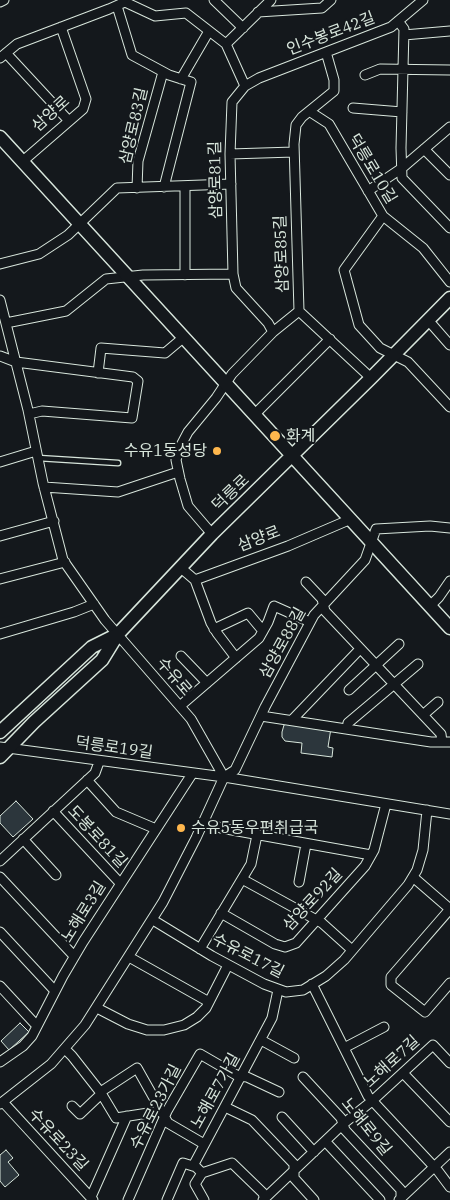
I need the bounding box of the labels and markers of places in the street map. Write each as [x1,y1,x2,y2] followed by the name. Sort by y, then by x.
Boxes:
[286,426,315,446] place label: 화계
[268,429,282,443] marker: 화계
[124,441,207,461] place label: 수유1동성당
[211,445,223,457] marker: 수유1동성당
[191,818,318,838] place label: 수유5동우편취급국
[175,822,187,834] marker: 수유5동우편취급국

